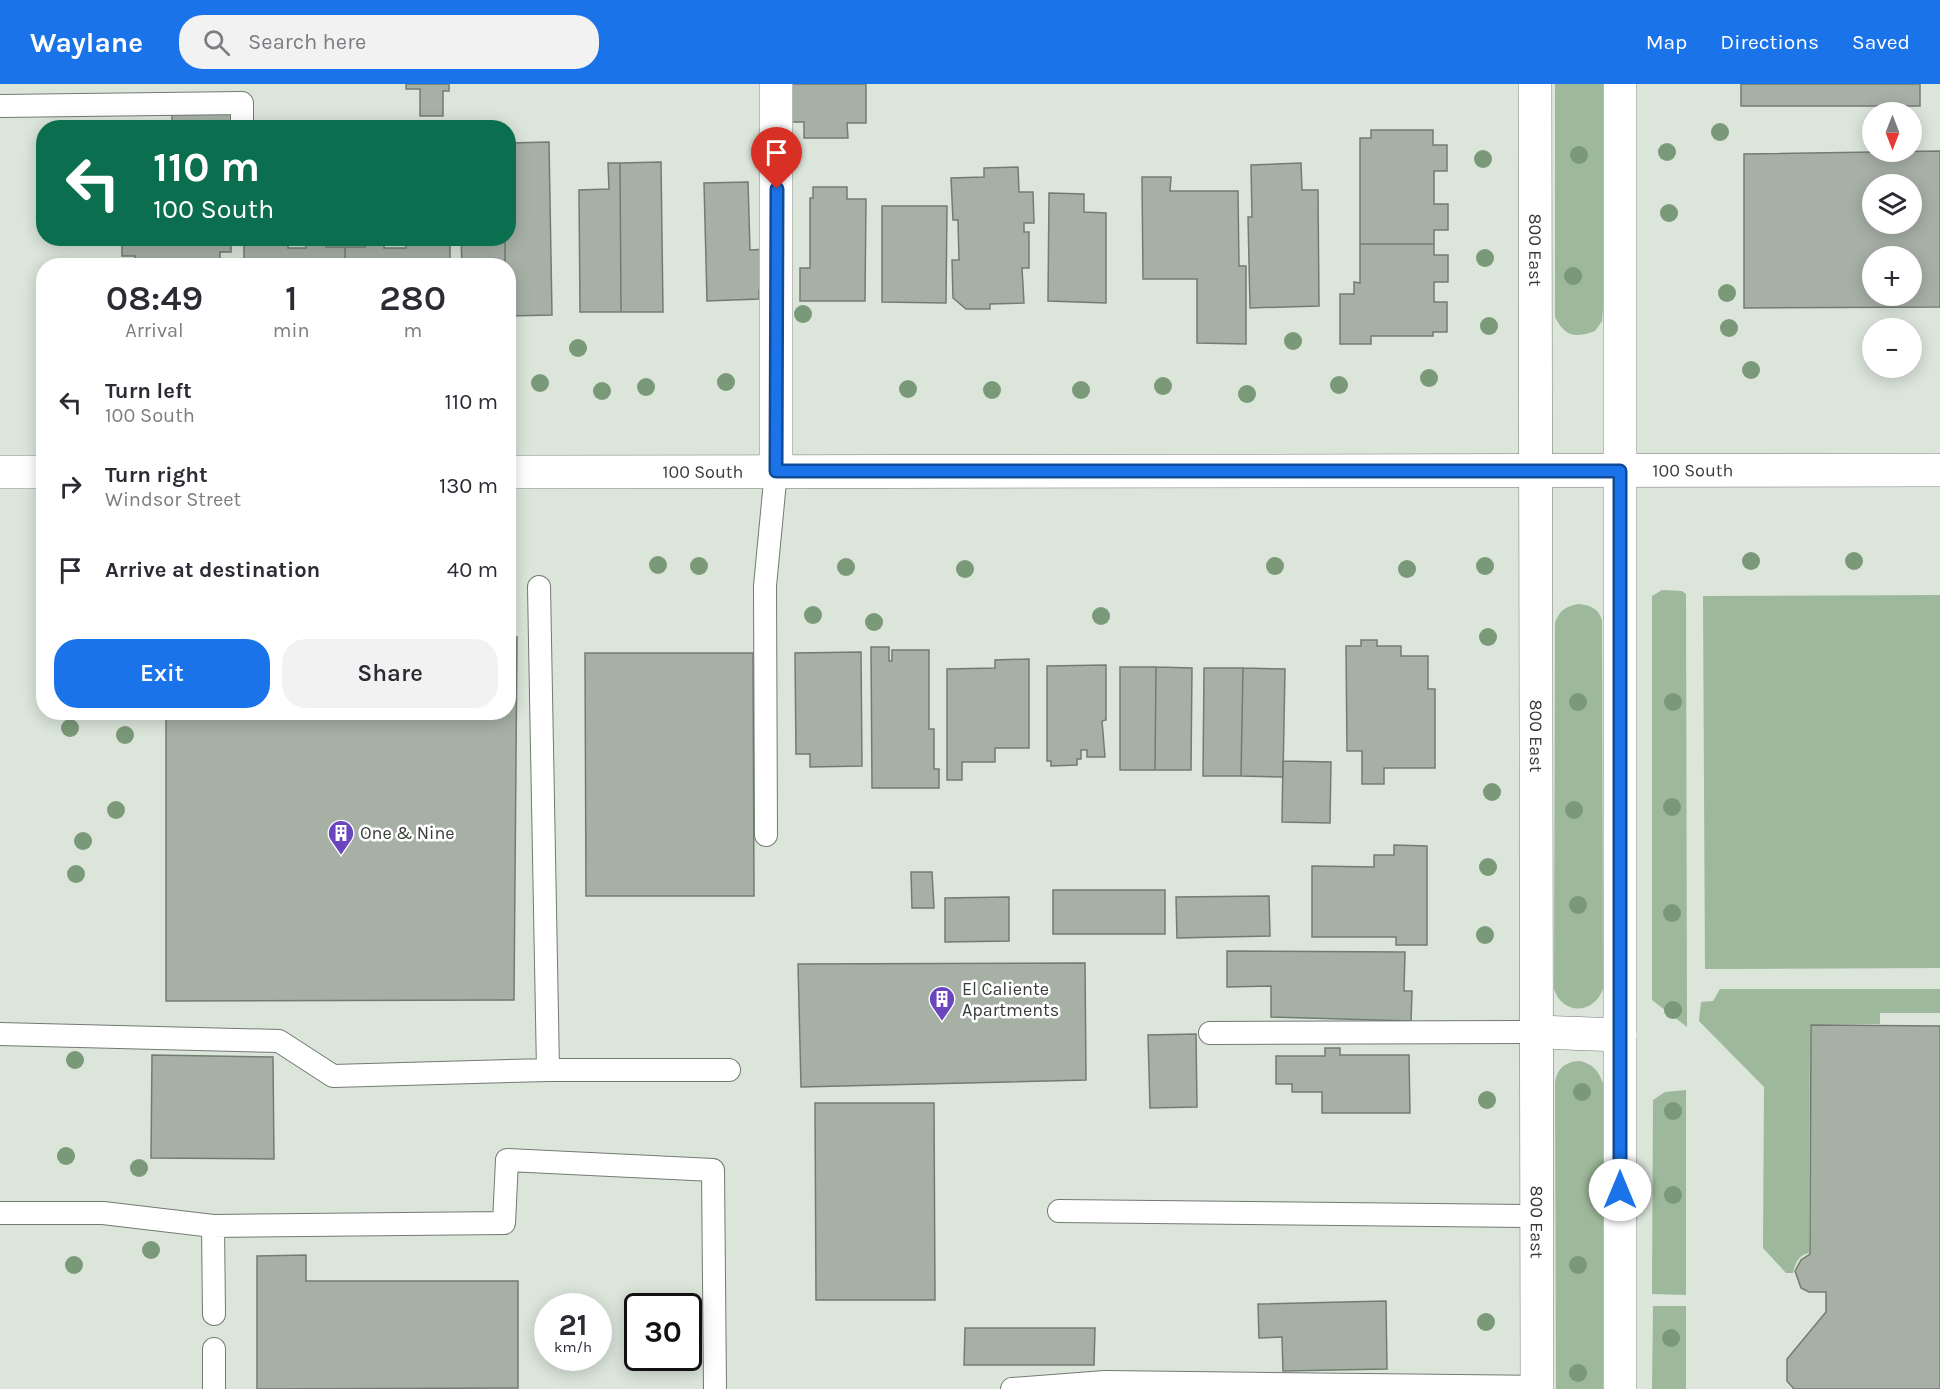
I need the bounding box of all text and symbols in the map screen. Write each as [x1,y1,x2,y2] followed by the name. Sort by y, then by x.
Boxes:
[179,15,599,69] search box
[30,26,143,59] text: Waylane
[200,26,233,59] icon: search
[248,29,366,55] text: Search here
[1646,30,1687,54] text: Map
[1720,30,1819,54] text: Directions
[1852,30,1910,54] text: Saved
[1862,102,1922,162] north arrow
[1862,102,1922,378] map controls
[751,127,802,189] pin
[760,136,793,169] icon: arrive
[153,142,260,192] text: 110 m
[54,144,132,222] icon: left
[1862,174,1922,234] button: layers
[153,193,274,225] text: 100 South
[1524,213,1546,287] street label: 800 East
[1862,246,1922,306] button: +
[106,277,203,319] text: 08:49
[285,277,298,319] text: 1
[379,277,446,319] text: 280
[1862,318,1922,378] button: −
[125,319,184,342] text: Arrival
[273,319,310,342] text: min
[403,319,422,342] text: m
[105,378,192,404] text: Turn left
[54,386,87,419] icon: left
[445,389,498,415] text: 110 m
[105,404,195,427] text: 100 South
[1653,459,1733,481] street label: 100 South
[663,461,743,483] street label: 100 South
[105,462,208,488] text: Turn right
[54,470,87,503] icon: right
[439,473,498,499] text: 130 m
[105,488,241,511] text: Windsor Street
[54,554,87,587] icon: arrive
[105,557,320,583] text: Arrive at destination
[447,557,498,583] text: 40 m
[54,639,270,708] button: Exit
[282,639,498,708] button: Share
[1525,699,1547,773] street label: 800 East
[326,818,356,856] building icon: One & Nine
[360,822,455,844] place label: One & Nine
[962,978,1059,1021] place label: El Caliente Apartments
[927,984,957,1022] building icon: El Caliente Apartments
[1588,1158,1652,1222] position arrow
[1526,1185,1548,1259] street label: 800 East
[624,1293,702,1371] speed limit sign: 30
[559,1307,587,1343] text: 21
[554,1338,592,1356] text: km/h

